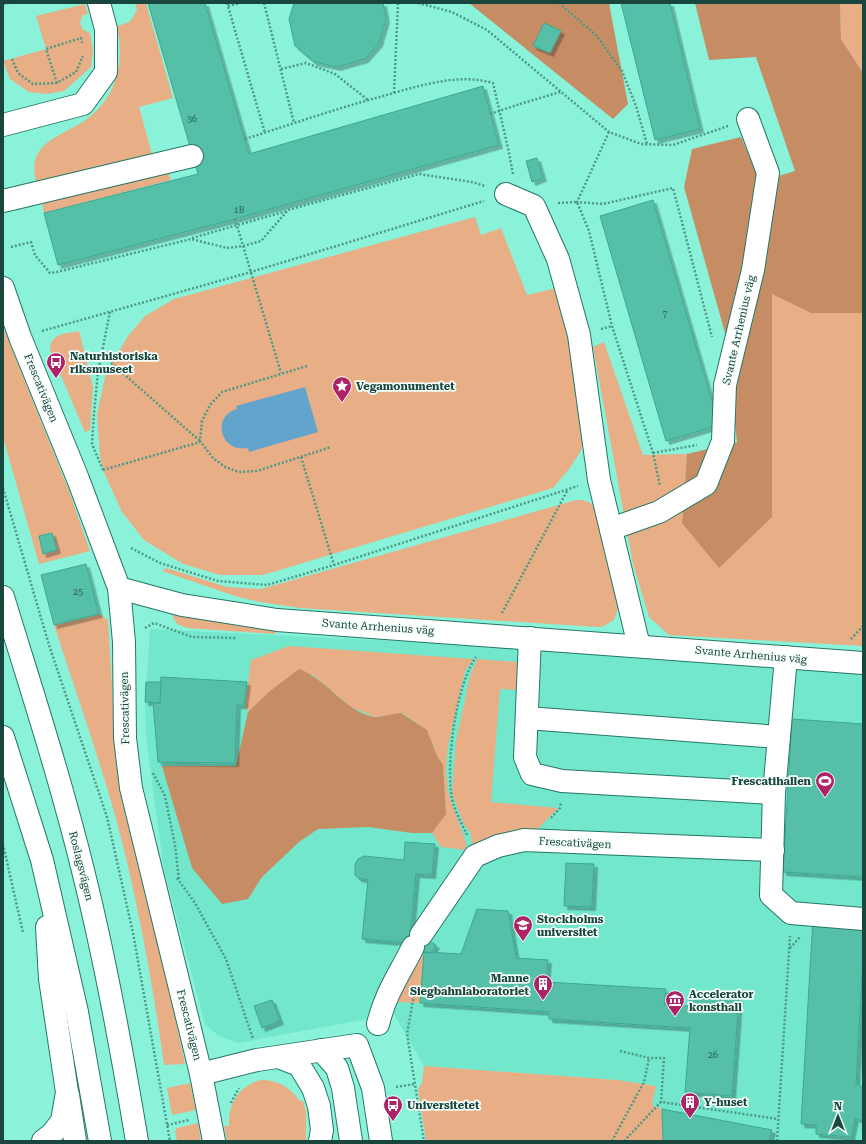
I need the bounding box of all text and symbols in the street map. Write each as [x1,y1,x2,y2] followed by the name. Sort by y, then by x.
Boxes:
[187,114,197,124] house number: 36
[233,205,245,215] house number: 1B
[720,273,758,386] street label: Svante Arrhenius väg
[662,309,668,319] house number: 7
[70,350,158,376] place label: Naturhistoriska riksmuseet
[45,351,67,379] bus stop icon: Naturhistoriska riksmuseet
[21,352,61,424] street label: Frescativägen
[331,375,353,403] place icon: Vegamonumentet
[356,380,455,393] place label: Vegamonumentet
[73,587,83,597] house number: 25
[321,617,435,637] street label: Svante Arrhenius väg
[694,644,808,666] street label: Svante Arrhenius väg
[118,671,132,745] street label: Frescativägen
[814,770,836,798] sports icon: Frescatihallen
[731,775,812,788] place label: Frescatihallen
[66,830,96,902] street label: Roslagsvägen
[538,835,612,851] street label: Frescativägen
[537,913,604,939] place label: Stockholms universitet
[512,914,534,942] school or university icon: Stockholms universitet
[410,972,530,998] place label: Manne Siegbahnlaboratoriet
[532,973,554,1001] building icon: Manne Siegbahnlaboratoriet
[174,988,204,1062] street label: Frescativägen
[689,988,754,1014] place label: Accelerator konsthall
[664,989,686,1017] museum icon: Accelerator konsthall
[708,1050,718,1060] house number: 26
[679,1091,701,1119] building icon: Y-huset
[382,1094,404,1122] bus stop icon: Universitetet
[704,1096,748,1109] place label: Y-huset
[818,1096,858,1136] north arrow
[407,1099,480,1112] place label: Universitetet
[834,1100,843,1113] text: N

